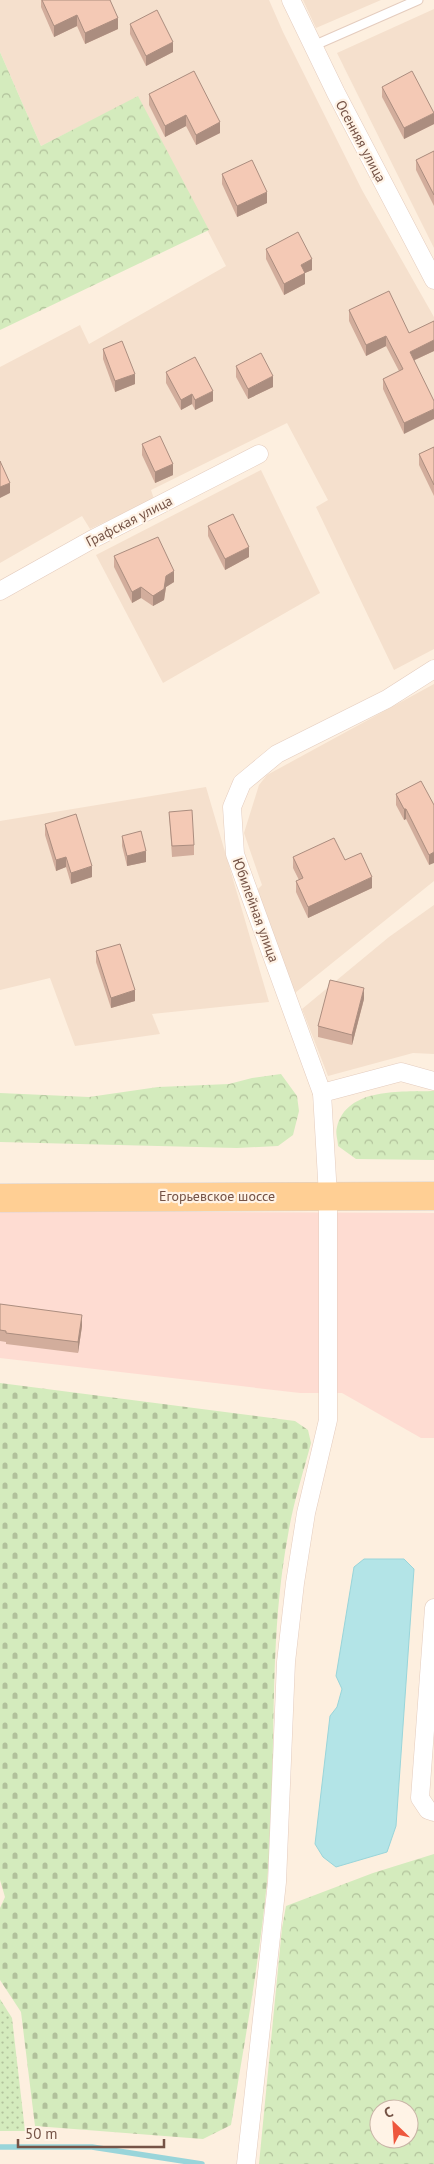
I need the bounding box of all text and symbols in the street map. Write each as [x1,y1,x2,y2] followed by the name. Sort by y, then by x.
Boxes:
[332,97,390,185] street label: Осенняя улица
[83,491,175,551] street label: Графская улица
[229,855,283,965] street label: Юбилейная улица
[159,1187,275,1205] street label: Егорьевское шоссе
[369,2099,419,2149] north arrow
[381,2102,396,2122] text: С
[18,2116,164,2148] scale bar
[25,2124,58,2143] text: 50 m

